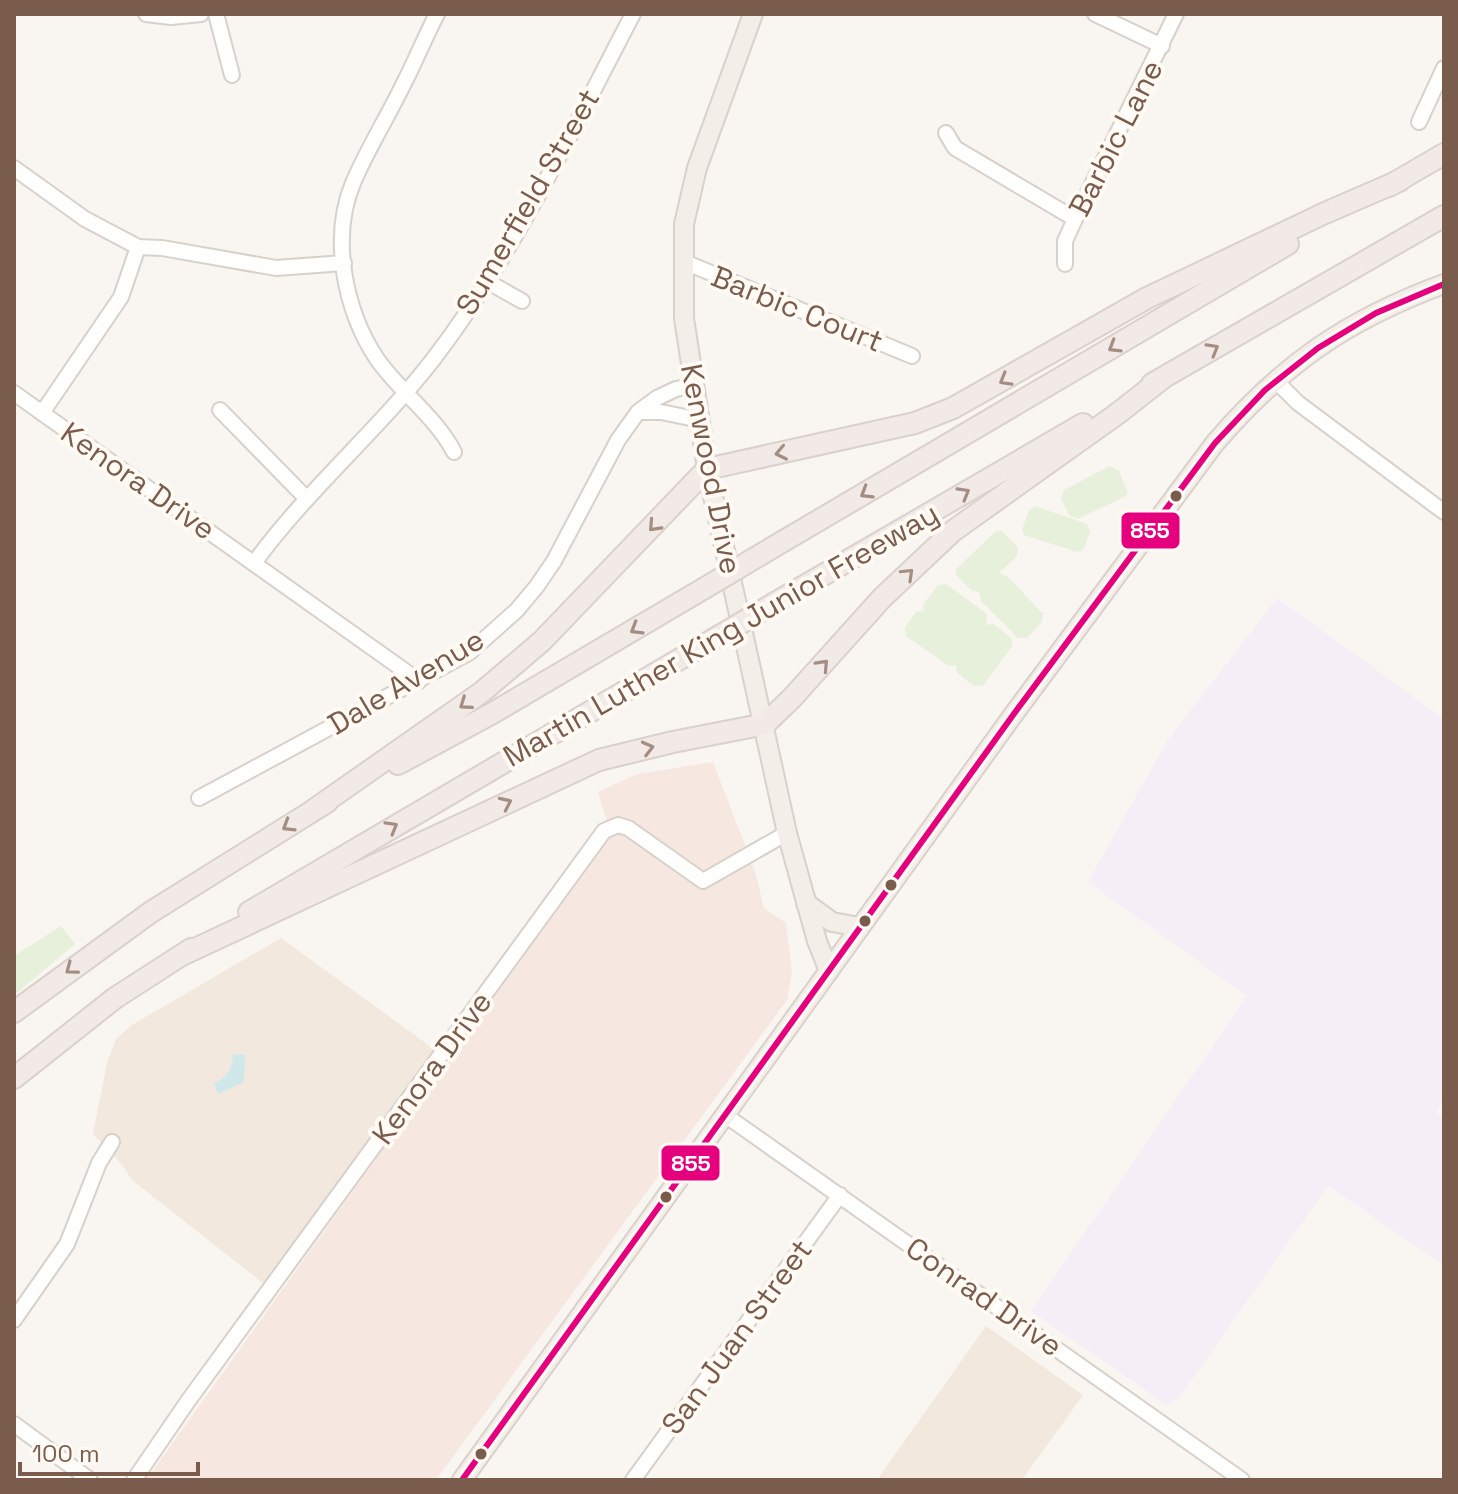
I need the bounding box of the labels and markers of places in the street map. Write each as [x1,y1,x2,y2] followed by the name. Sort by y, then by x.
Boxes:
[1168,488,1184,504] unlabelled marker
[883,877,899,893] unlabelled marker
[857,913,873,929] unlabelled marker
[658,1189,674,1205] unlabelled marker
[473,1446,489,1462] unlabelled marker

